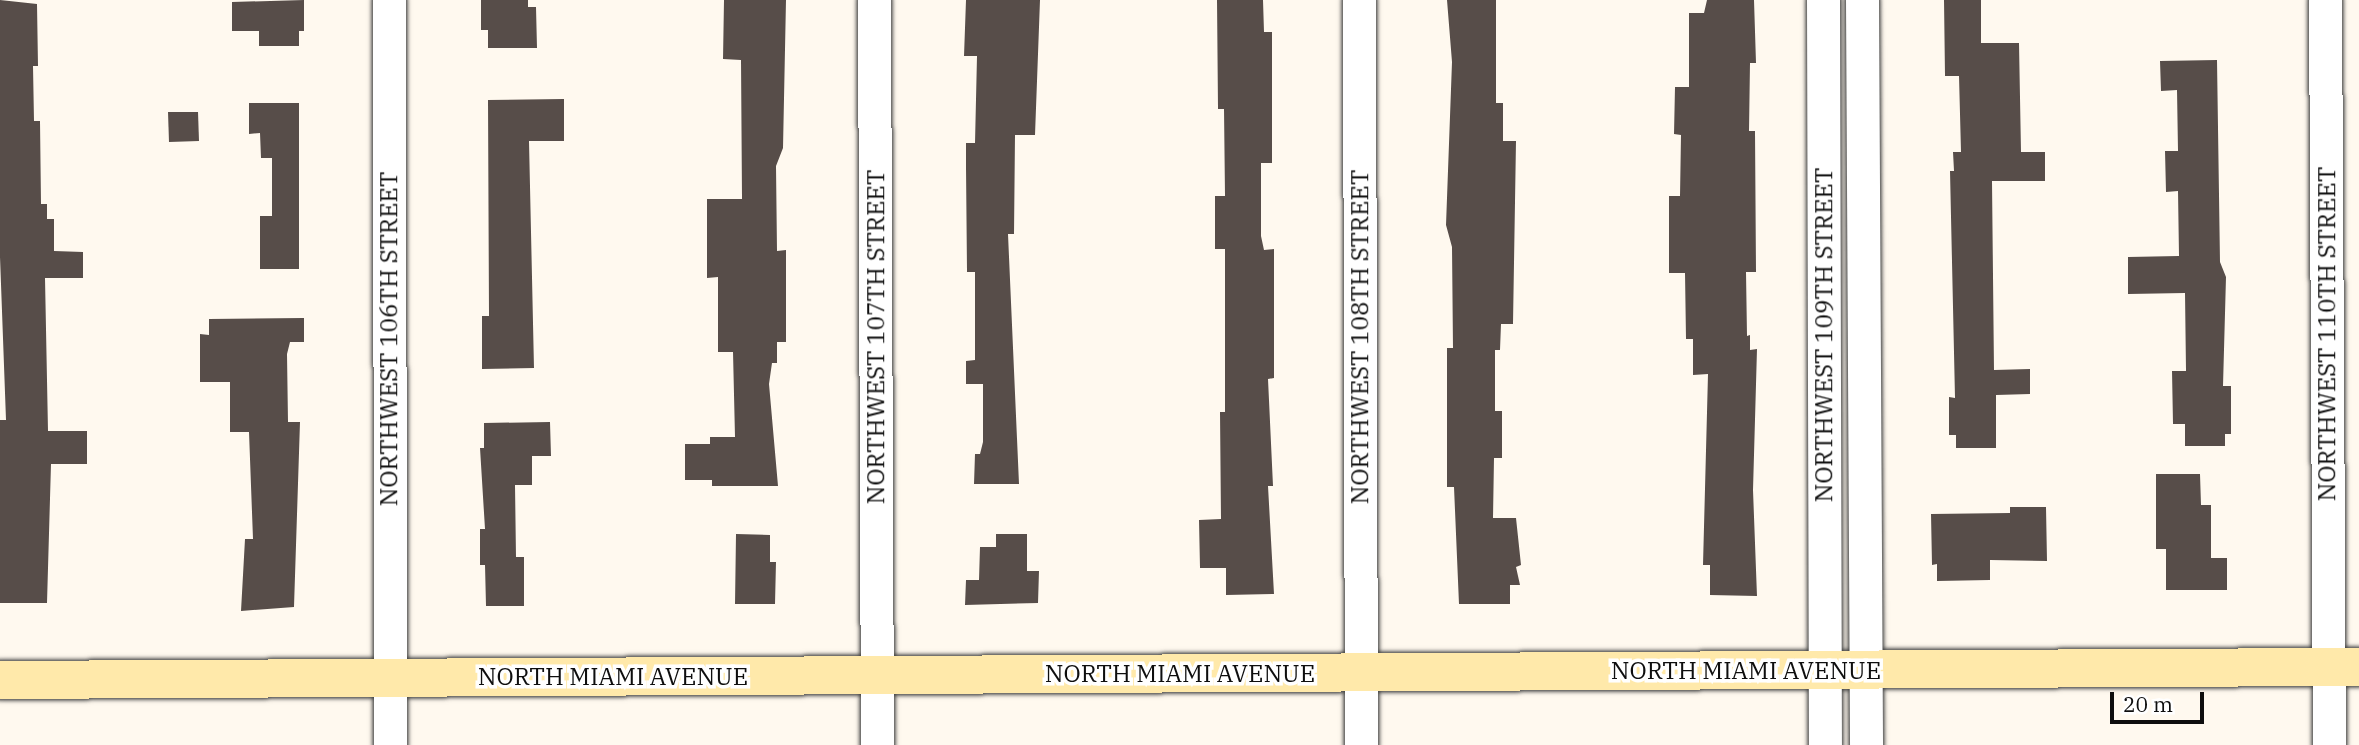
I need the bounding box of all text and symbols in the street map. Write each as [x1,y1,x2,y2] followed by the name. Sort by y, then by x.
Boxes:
[2313,167,2341,501] street label: NORTHWEST 110TH STREET
[1810,168,1838,502] street label: NORTHWEST 109TH STREET
[862,170,890,504] street label: NORTHWEST 107TH STREET
[1346,170,1374,504] street label: NORTHWEST 108TH STREET
[375,172,403,506] street label: NORTHWEST 106TH STREET
[1611,657,1881,685] street label: NORTH MIAMI AVENUE
[1045,660,1315,688] street label: NORTH MIAMI AVENUE
[478,663,748,691] street label: NORTH MIAMI AVENUE
[2114,678,2208,722] scale bar
[2123,690,2173,718] text: 20 m

